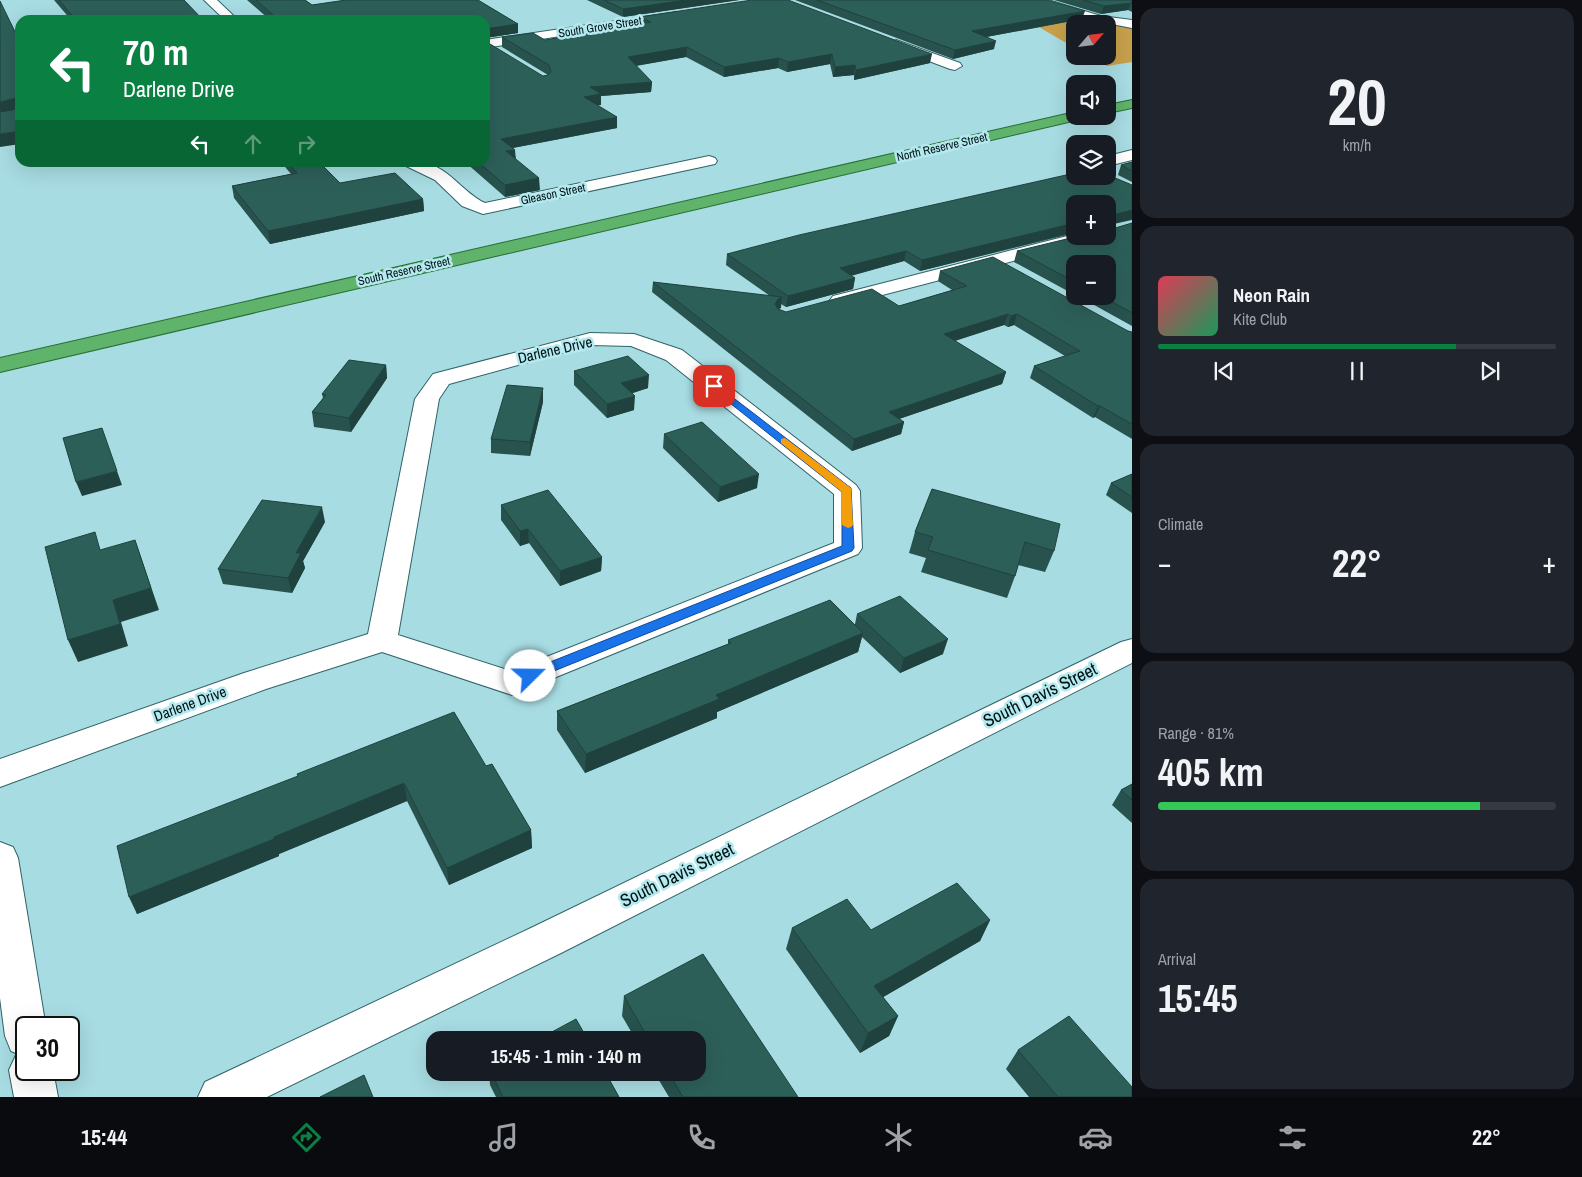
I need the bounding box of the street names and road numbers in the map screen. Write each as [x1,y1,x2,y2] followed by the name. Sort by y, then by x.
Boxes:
[557,12,643,41] street label: South Grove Street
[895,129,989,165] street label: North Reserve Street
[519,179,587,209] street label: Gleason Street
[356,253,452,289] street label: South Reserve Street
[516,331,594,368] street label: Darlene Drive
[979,656,1101,733] street label: South Davis Street
[151,681,229,726] street label: Darlene Drive
[616,836,738,913] street label: South Davis Street

